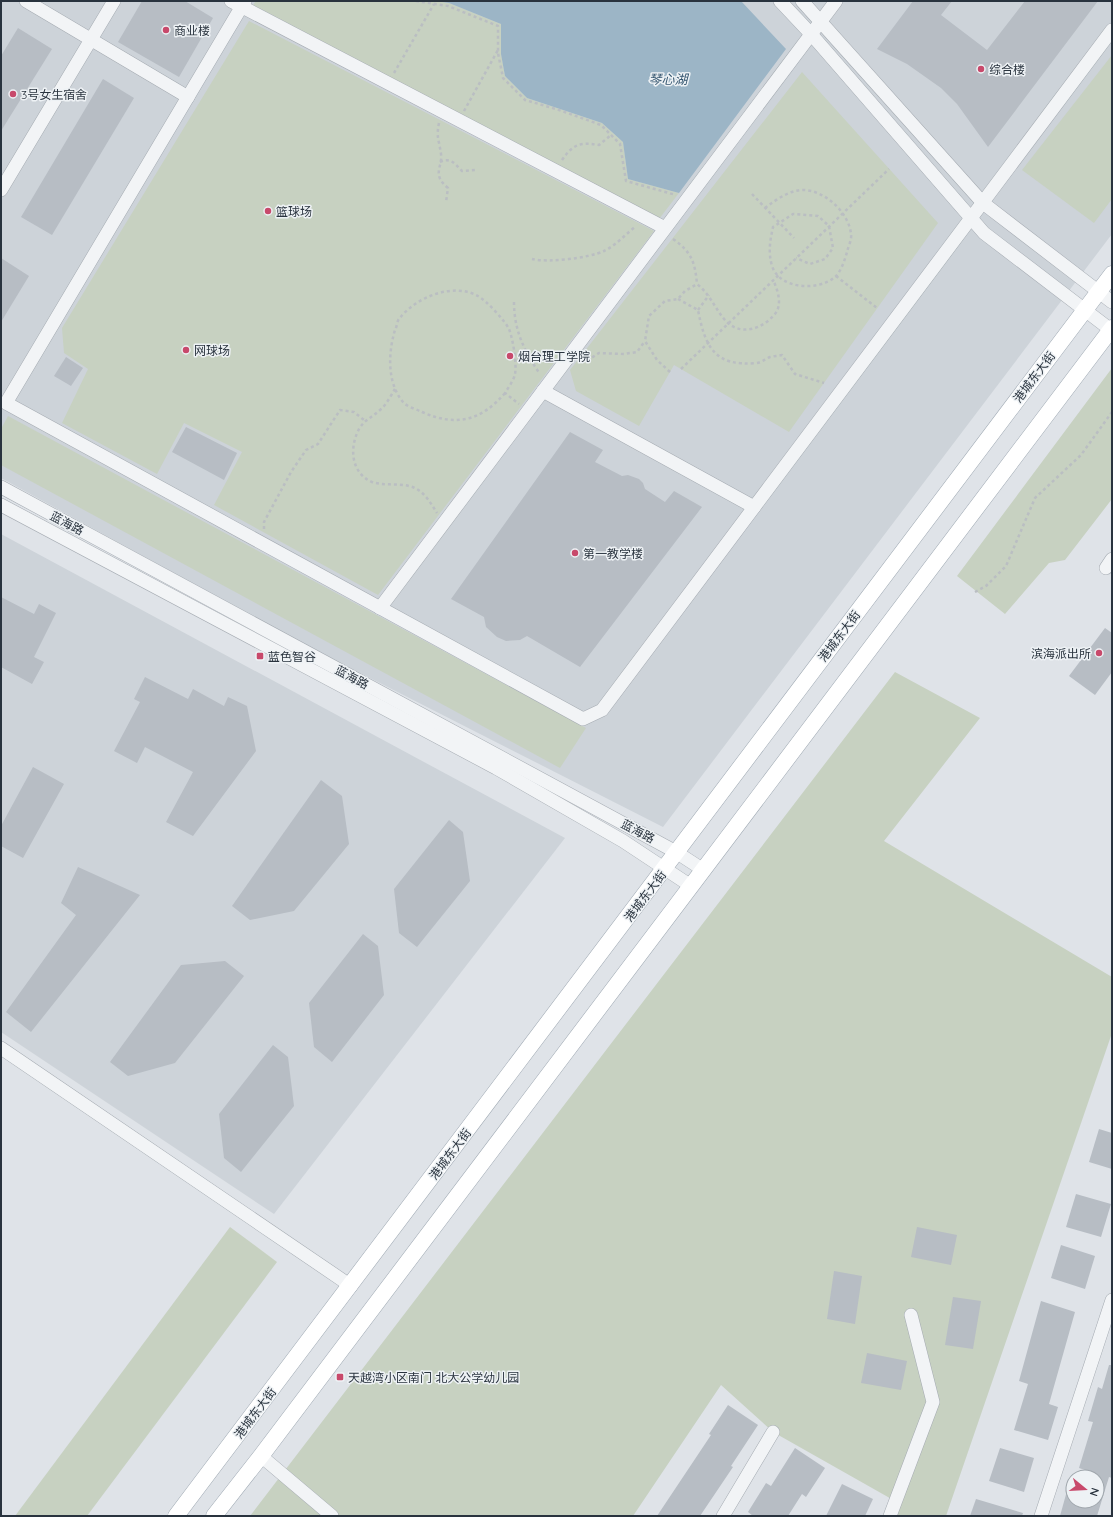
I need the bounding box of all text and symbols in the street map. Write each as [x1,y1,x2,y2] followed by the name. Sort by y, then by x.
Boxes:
[174,23,210,38] place label: 商业楼
[161,25,171,35] marker: 商业楼
[989,62,1025,77] place label: 综合楼
[976,64,986,74] marker: 综合楼
[648,71,689,87] water label: 琴心湖
[21,87,87,102] place label: 3号女生宿舍
[8,89,18,99] marker: 3号女生宿舍
[276,204,312,219] place label: 篮球场
[263,206,273,216] marker: 篮球场
[194,343,230,358] place label: 网球场
[181,345,191,355] marker: 网球场
[518,349,590,364] place label: 烟台理工学院
[1010,349,1058,405] street label: 港城东大街
[505,351,515,361] marker: 烟台理工学院
[48,508,86,538] street label: 蓝海路
[583,546,643,561] place label: 第一教学楼
[570,548,580,558] marker: 第一教学楼
[815,608,863,664] street label: 港城东大街
[1031,646,1091,661] place label: 滨海派出所
[1094,648,1104,658] marker: 滨海派出所
[268,649,316,664] place label: 蓝色智谷
[255,651,265,661] marker: 蓝色智谷
[333,662,371,692] street label: 蓝海路
[619,816,657,846] street label: 蓝海路
[621,868,669,924] street label: 港城东大街
[426,1126,474,1182] street label: 港城东大街
[348,1370,519,1385] place label: 天越湾小区南门 北大公学幼儿园
[335,1372,345,1382] marker: 天越湾小区南门 北大公学幼儿园
[231,1385,279,1441] street label: 港城东大街
[1065,1469,1105,1509] north arrow
[1087,1486,1102,1498] text: N

